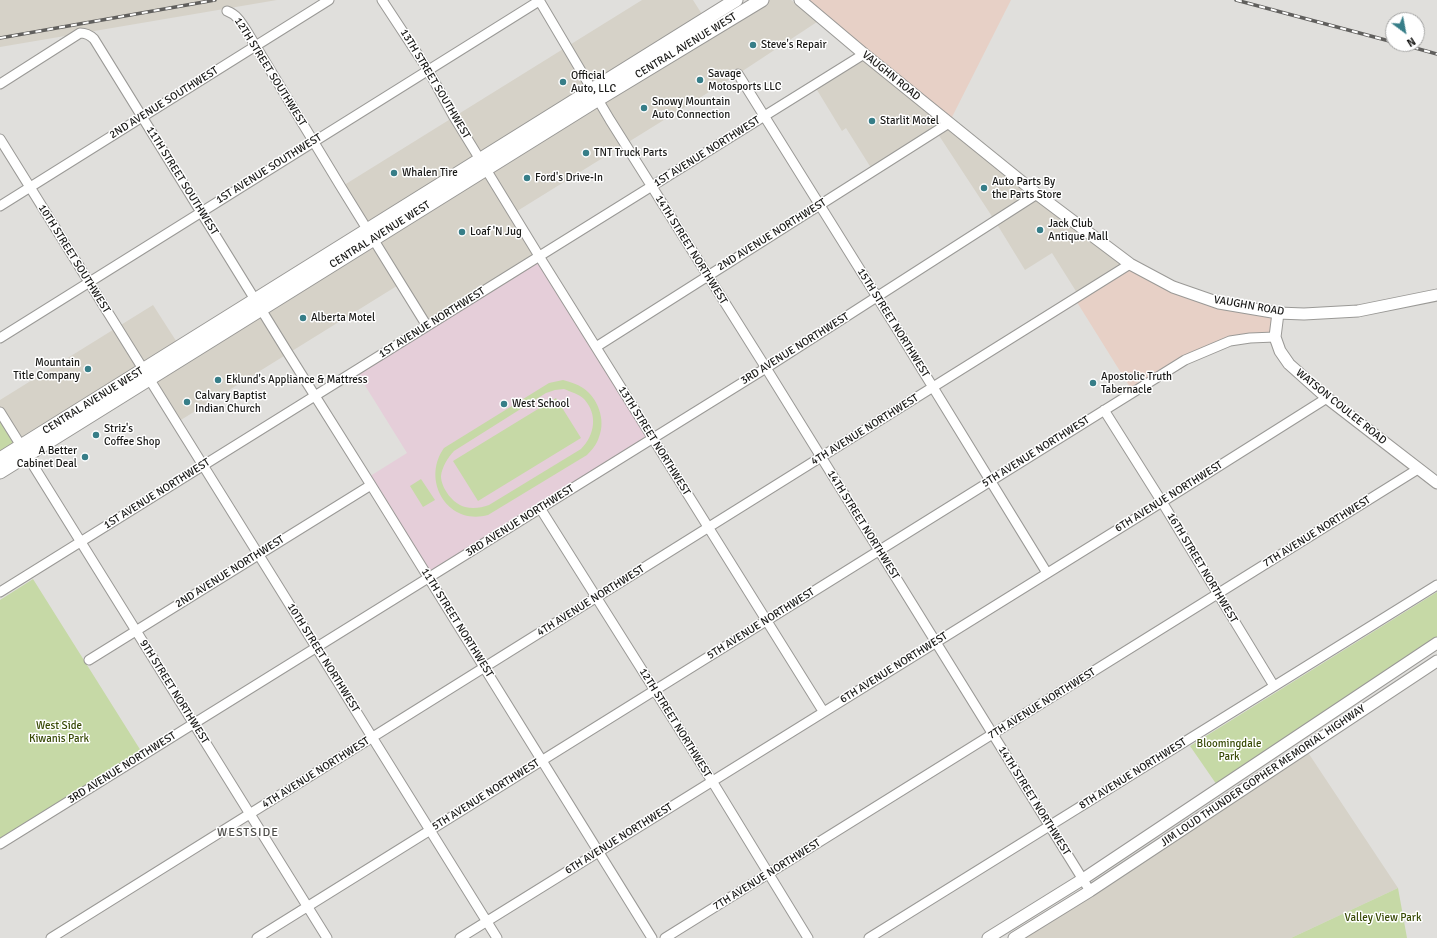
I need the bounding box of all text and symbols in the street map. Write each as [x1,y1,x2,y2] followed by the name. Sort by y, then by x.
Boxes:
[633,10,739,82] street label: CENTRAL AVENUE WEST
[1385,12,1425,52] north arrow
[231,15,309,129] street label: 12TH STREET SOUTHWEST
[397,27,473,141] street label: 13TH STREET SOUTHWEST
[1404,34,1418,49] text: N
[761,38,827,52] place label: Steve's Repair
[748,40,758,50] marker: Steve's Repair
[859,48,923,104] street label: VAUGHN ROAD
[107,64,221,142] street label: 2ND AVENUE SOUTHWEST
[708,67,781,93] place label: Savage Motosports LLC
[571,69,616,95] place label: Official Auto, LLC
[695,75,705,85] marker: Savage Motosports LLC
[558,77,568,87] marker: Official Auto, LLC
[652,95,730,121] place label: Snowy Mountain Auto Connection
[639,103,649,113] marker: Snowy Mountain Auto Connection
[652,114,762,190] street label: 1ST AVENUE NORTHWEST
[880,114,939,128] place label: Starlit Motel
[867,116,877,126] marker: Starlit Motel
[143,124,221,238] street label: 11TH STREET SOUTHWEST
[214,131,324,207] street label: 1ST AVENUE SOUTHWEST
[594,146,667,160] place label: TNT Truck Parts
[581,148,591,158] marker: TNT Truck Parts
[402,166,458,180] place label: Whalen Tire
[389,168,399,178] marker: Whalen Tire
[535,171,603,185] place label: Ford's Drive-In
[522,173,532,183] marker: Ford's Drive-In
[992,175,1062,201] place label: Auto Parts By the Parts Store
[979,183,989,193] marker: Auto Parts By the Parts Store
[652,193,730,307] street label: 14TH STREET NORTHWEST
[715,196,829,274] street label: 2ND AVENUE NORTHWEST
[327,199,433,271] street label: CENTRAL AVENUE WEST
[35,202,113,316] street label: 10TH STREET SOUTHWEST
[1048,217,1108,243] place label: Jack Club Antique Mall
[470,225,522,239] place label: Loaf 'N Jug
[1035,225,1045,235] marker: Jack Club Antique Mall
[457,227,467,237] marker: Loaf 'N Jug
[854,266,932,380] street label: 15TH STREET NORTHWEST
[377,285,487,361] street label: 1ST AVENUE NORTHWEST
[1213,293,1285,319] street label: VAUGHN ROAD
[738,310,852,388] street label: 3RD AVENUE NORTHWEST
[311,311,375,325] place label: Alberta Motel
[298,313,308,323] marker: Alberta Motel
[13,356,80,382] place label: Mountain Title Company
[83,364,93,374] marker: Mountain Title Company
[40,365,146,437] street label: CENTRAL AVENUE WEST
[1293,366,1389,448] street label: WATSON COULEE ROAD
[1101,370,1172,396] place label: Apostolic Truth Tabernacle
[226,373,367,387] place label: Eklund's Appliance & Mattress
[213,375,223,385] marker: Eklund's Appliance & Mattress
[1088,378,1098,388] marker: Apostolic Truth Tabernacle
[615,384,693,498] street label: 13TH STREET NORTHWEST
[195,389,266,415] place label: Calvary Baptist Indian Church
[809,391,921,469] street label: 4TH AVENUE NORTHWEST
[182,397,192,407] marker: Calvary Baptist Indian Church
[512,397,569,411] place label: West School
[499,399,509,409] marker: West School
[980,413,1092,491] street label: 5TH AVENUE NORTHWEST
[104,422,160,448] place label: Striz's Coffee Shop
[91,430,101,440] marker: Striz's Coffee Shop
[17,444,77,470] place label: A Better Cabinet Deal
[80,452,90,462] marker: A Better Cabinet Deal
[102,456,212,532] street label: 1ST AVENUE NORTHWEST
[1113,458,1225,536] street label: 6TH AVENUE NORTHWEST
[824,468,902,582] street label: 14TH STREET NORTHWEST
[463,482,577,560] street label: 3RD AVENUE NORTHWEST
[1261,493,1373,571] street label: 7TH AVENUE NORTHWEST
[1164,511,1240,625] street label: 16TH STREET NORTHWEST
[173,533,287,611] street label: 2ND AVENUE NORTHWEST
[535,562,647,640] street label: 4TH AVENUE NORTHWEST
[418,566,496,680] street label: 11TH STREET NORTHWEST
[705,585,817,663] street label: 5TH AVENUE NORTHWEST
[284,601,362,715] street label: 10TH STREET NORTHWEST
[838,629,950,707] street label: 6TH AVENUE NORTHWEST
[137,638,211,746] street label: 9TH STREET NORTHWEST
[986,665,1098,743] street label: 7TH AVENUE NORTHWEST
[636,666,714,780] street label: 12TH STREET NORTHWEST
[1158,702,1368,850] street label: JIM LOUD THUNDER GOPHER MEMORIAL HIGHWAY
[29,719,89,745] park label: West Side Kiwanis Park
[65,729,179,807] street label: 3RD AVENUE NORTHWEST
[260,734,372,812] street label: 4TH AVENUE NORTHWEST
[1077,735,1189,813] street label: 8TH AVENUE NORTHWEST
[1197,737,1261,763] park label: Bloomingdale Park
[995,744,1073,858] street label: 14TH STREET NORTHWEST
[430,756,542,834] street label: 5TH AVENUE NORTHWEST
[563,800,675,878] street label: 6TH AVENUE NORTHWEST
[217,826,279,840] district label: WESTSIDE
[711,836,823,914] street label: 7TH AVENUE NORTHWEST
[1345,911,1421,925] park label: Valley View Park

